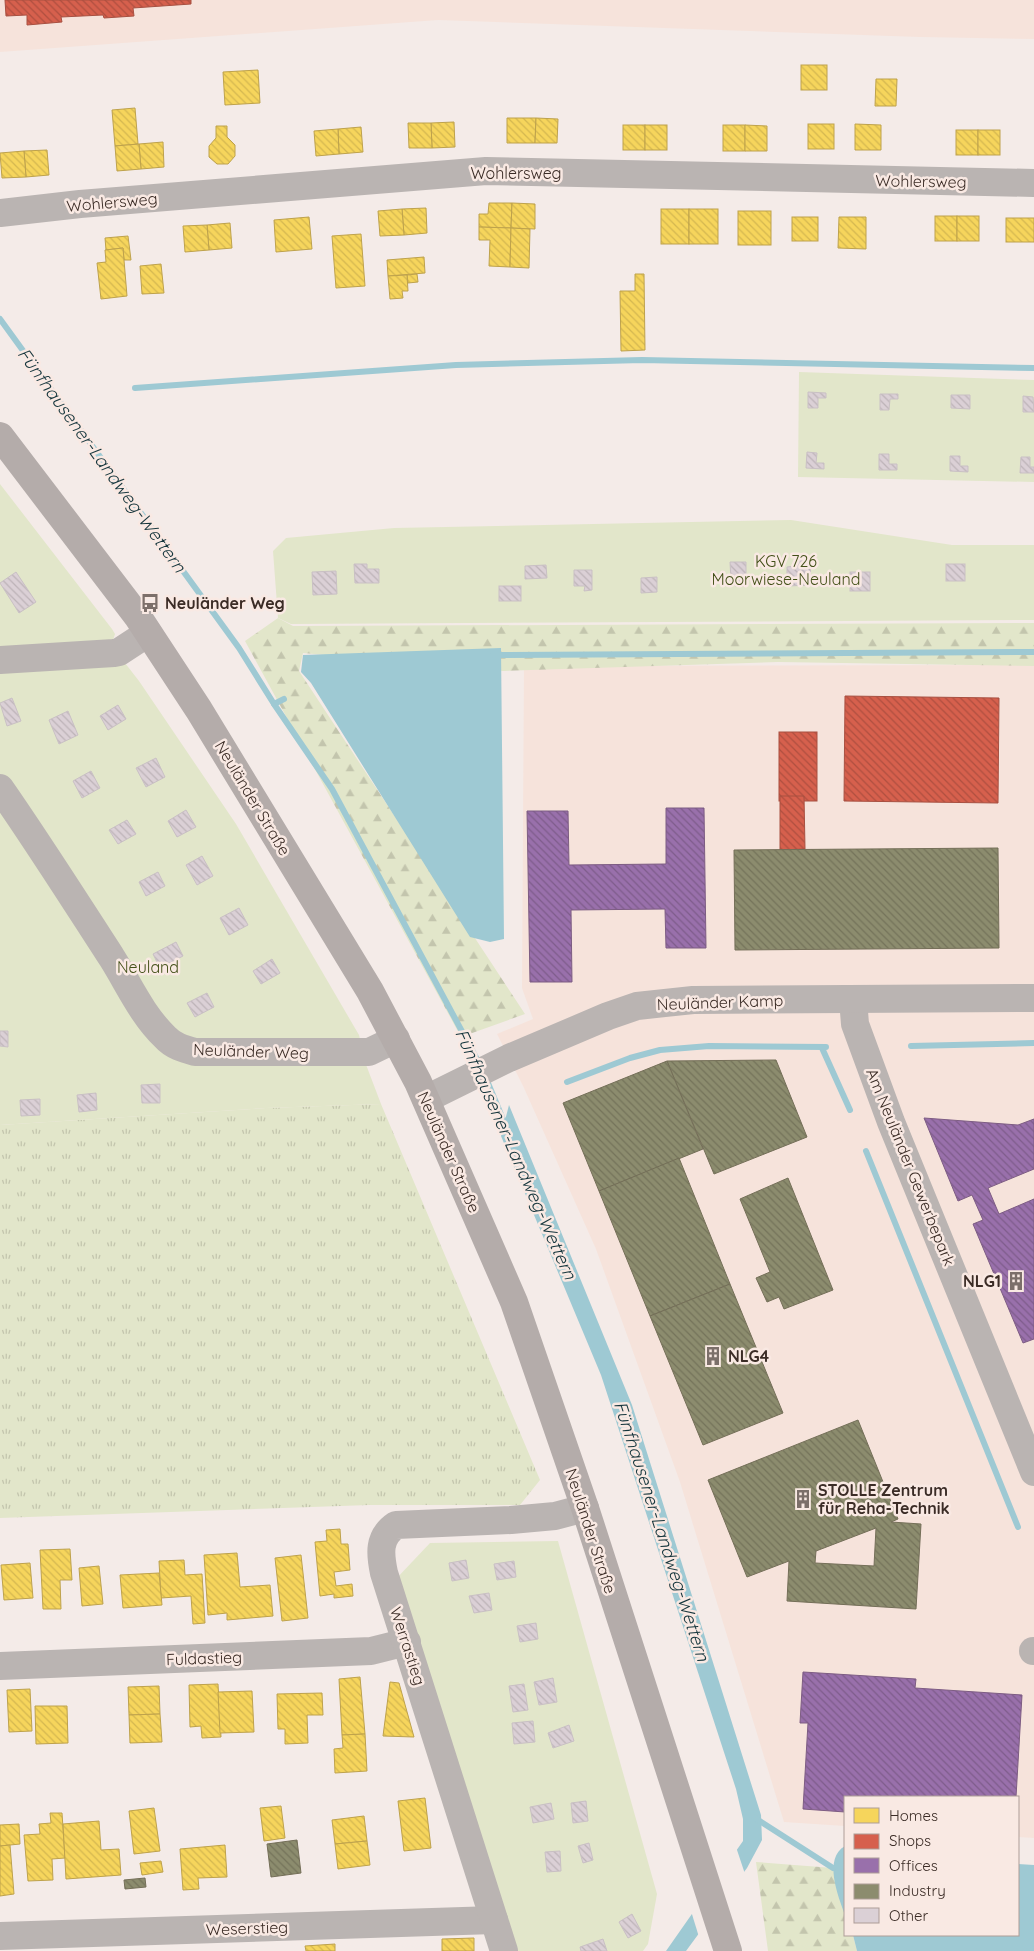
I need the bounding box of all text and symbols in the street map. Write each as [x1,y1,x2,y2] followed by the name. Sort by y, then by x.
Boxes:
[470,163,562,183] street label: Wohlersweg
[875,170,967,192] street label: Wohlersweg
[66,188,158,216] street label: Wohlersweg
[13,343,192,577] water label: Fünfhausener-Landweg-Wettern
[712,551,860,589] park label: KGV 726 Moorwiese-Neuland
[139,592,161,614] bus stop icon: Neuländer Weg
[165,593,285,613] place label: Neuländer Weg
[211,737,295,859] street label: Neuländer Straße
[117,957,179,977] park label: Neuland
[656,990,784,1014] street label: Neuländer Kamp
[450,1025,582,1283] water label: Fünfhausener-Landweg-Wettern
[193,1039,309,1063] street label: Neuländer Weg
[862,1065,960,1269] street label: Am Neuländer Gewerbepark
[413,1088,485,1216] street label: Neuländer Straße
[1005,1270,1027,1292] building icon: NLG1
[963,1271,1001,1291] place label: NLG1
[702,1345,724,1367] building icon: NLG4
[728,1346,770,1366] place label: NLG4
[609,1398,715,1664] water label: Fünfhausener-Landweg-Wettern
[561,1466,621,1596] street label: Neuländer Straße
[818,1480,950,1518] place label: STOLLE Zentrum für Reha-Technik
[792,1488,814,1510] building icon: STOLLE Zentrum für Reha-Technik
[386,1604,430,1688] street label: Werrastieg
[166,1647,242,1669] street label: Fuldastieg
[844,1796,1019,1936] legend
[889,1806,938,1825] text: Homes
[889,1831,931,1850] text: Shops
[889,1856,938,1875] text: Offices
[889,1881,946,1900] text: Industry
[889,1906,929,1925] text: Other
[206,1917,288,1939] street label: Weserstieg

